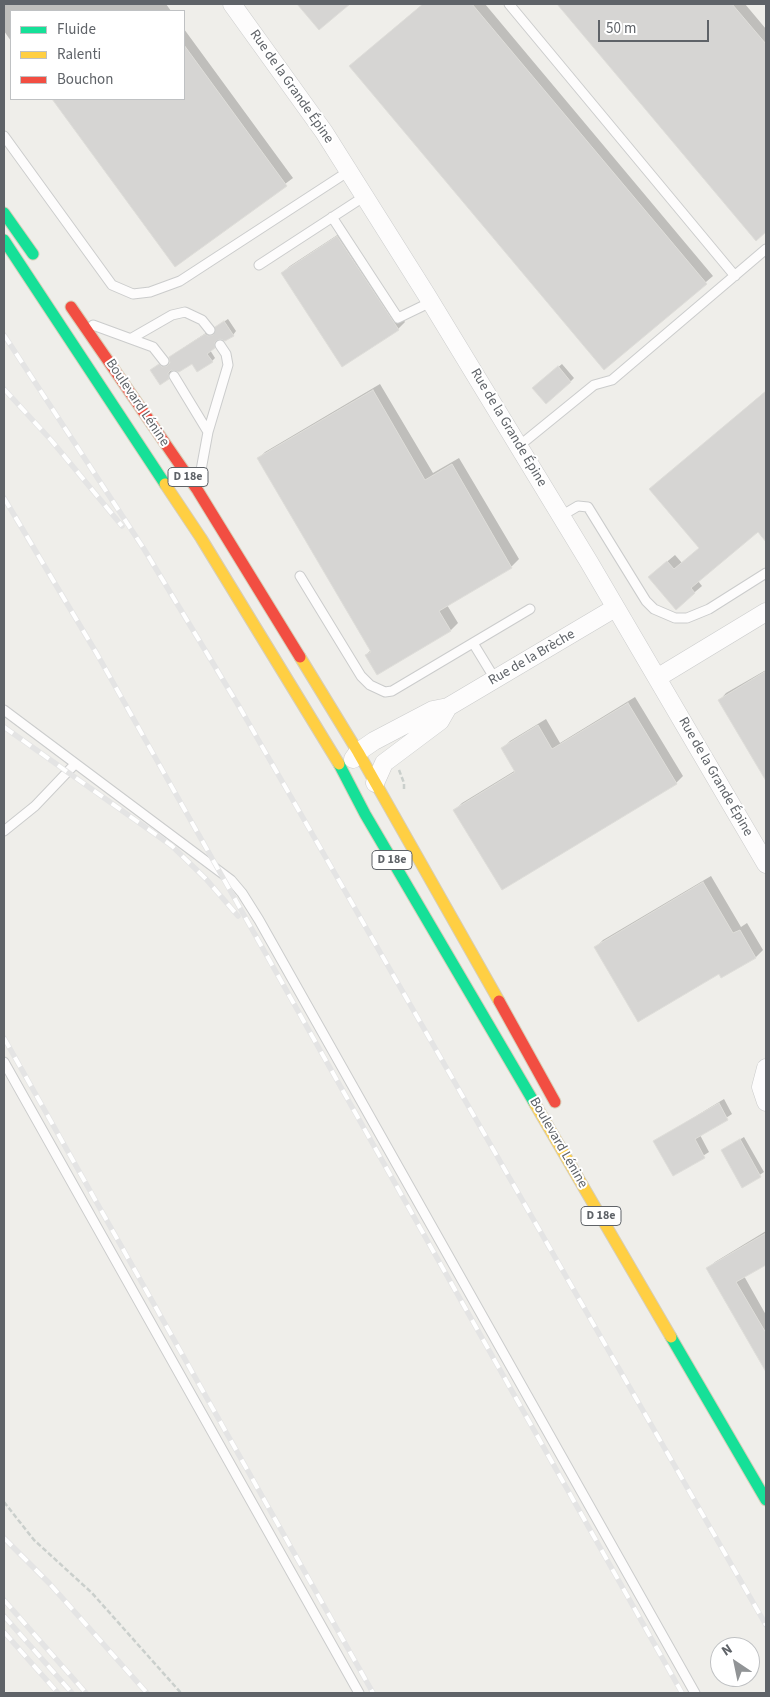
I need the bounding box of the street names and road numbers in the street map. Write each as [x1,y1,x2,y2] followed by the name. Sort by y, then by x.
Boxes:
[245,27,337,147] street label: Rue de la Grande Épine
[102,356,172,450] street label: Boulevard Lénine
[466,366,550,490] street label: Rue de la Grande Épine
[168,468,208,487] road number: D 18e
[486,626,578,690] street label: Rue de la Brèche
[674,714,756,840] street label: Rue de la Grande Épine
[372,850,412,870] road number: D 18e
[525,1095,591,1191] street label: Boulevard Lénine
[581,1206,621,1226] road number: D 18e

